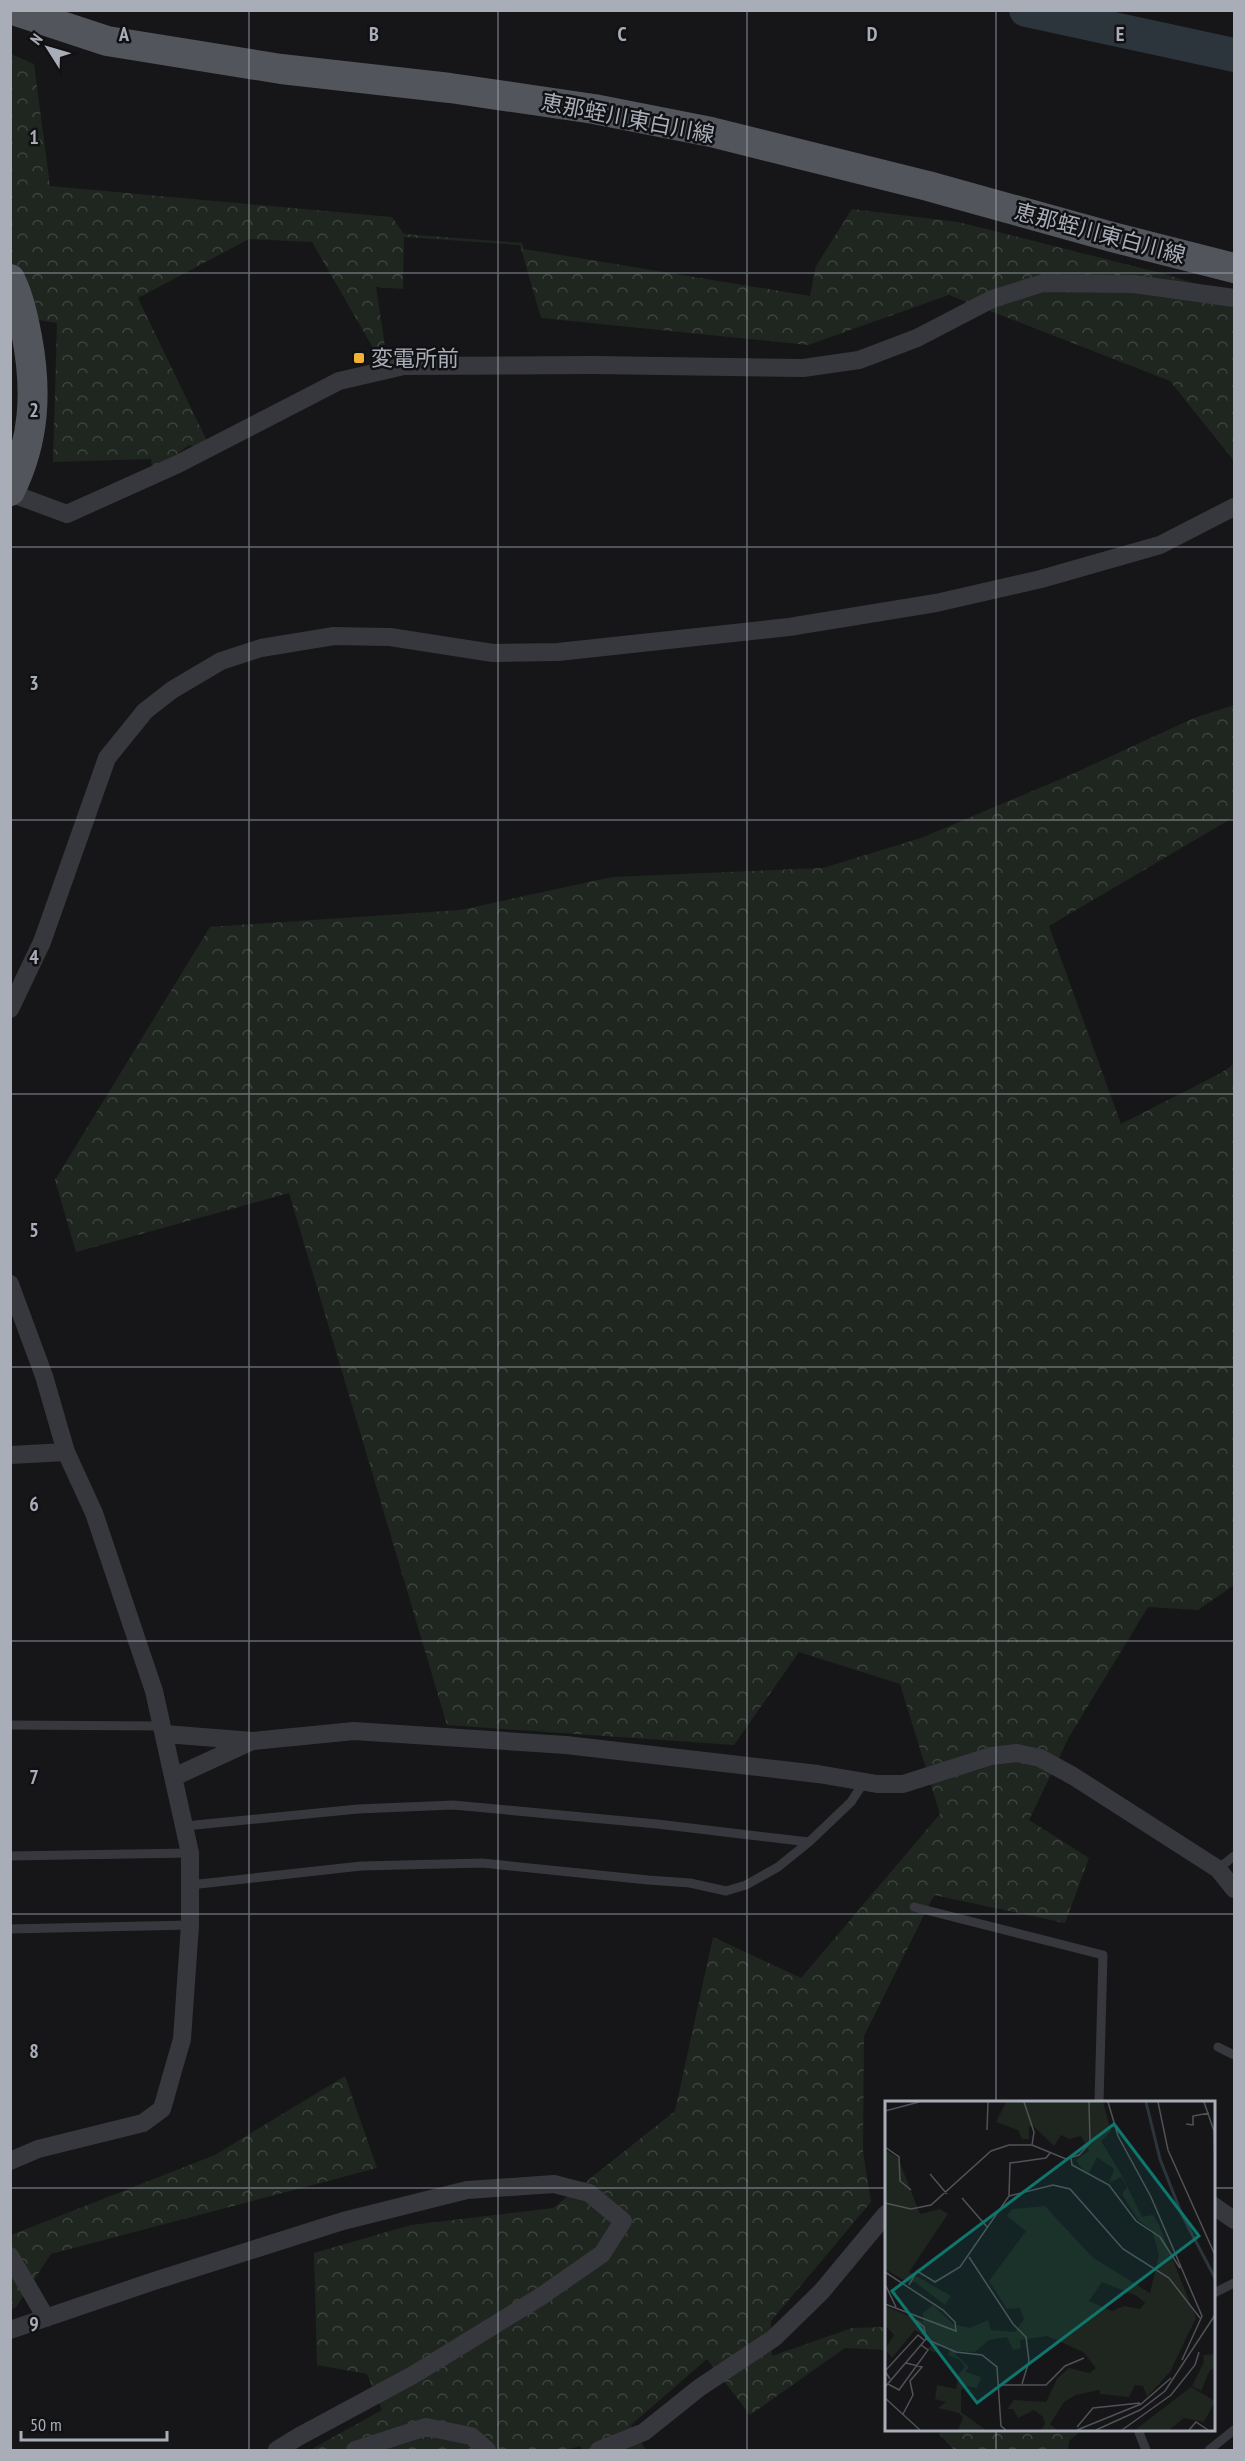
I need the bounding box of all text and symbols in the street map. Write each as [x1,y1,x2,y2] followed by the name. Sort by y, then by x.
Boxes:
[18,18,78,78] north arrow
[118,21,130,47] text: A
[369,21,379,47] text: B
[617,21,627,47] text: C
[867,21,878,47] text: D
[1116,21,1124,47] text: E
[25,30,47,48] text: N
[539,87,717,149] street label: 恵那蛭川東白川線
[29,124,39,150] text: 1
[1011,197,1189,269] street label: 恵那蛭川東白川線
[371,344,459,372] place label: 変電所前
[352,351,366,365] marker: 変電所前
[29,397,39,423] text: 2
[29,670,39,696] text: 3
[29,944,39,970] text: 4
[29,1217,39,1243] text: 5
[29,1491,39,1517] text: 6
[29,1764,39,1790] text: 7
[29,2038,39,2064] text: 8
[885,2101,1215,2431] inset map
[29,2311,39,2337] text: 9
[21,2404,166,2442] scale bar
[30,2413,62,2436] text: 50 m

